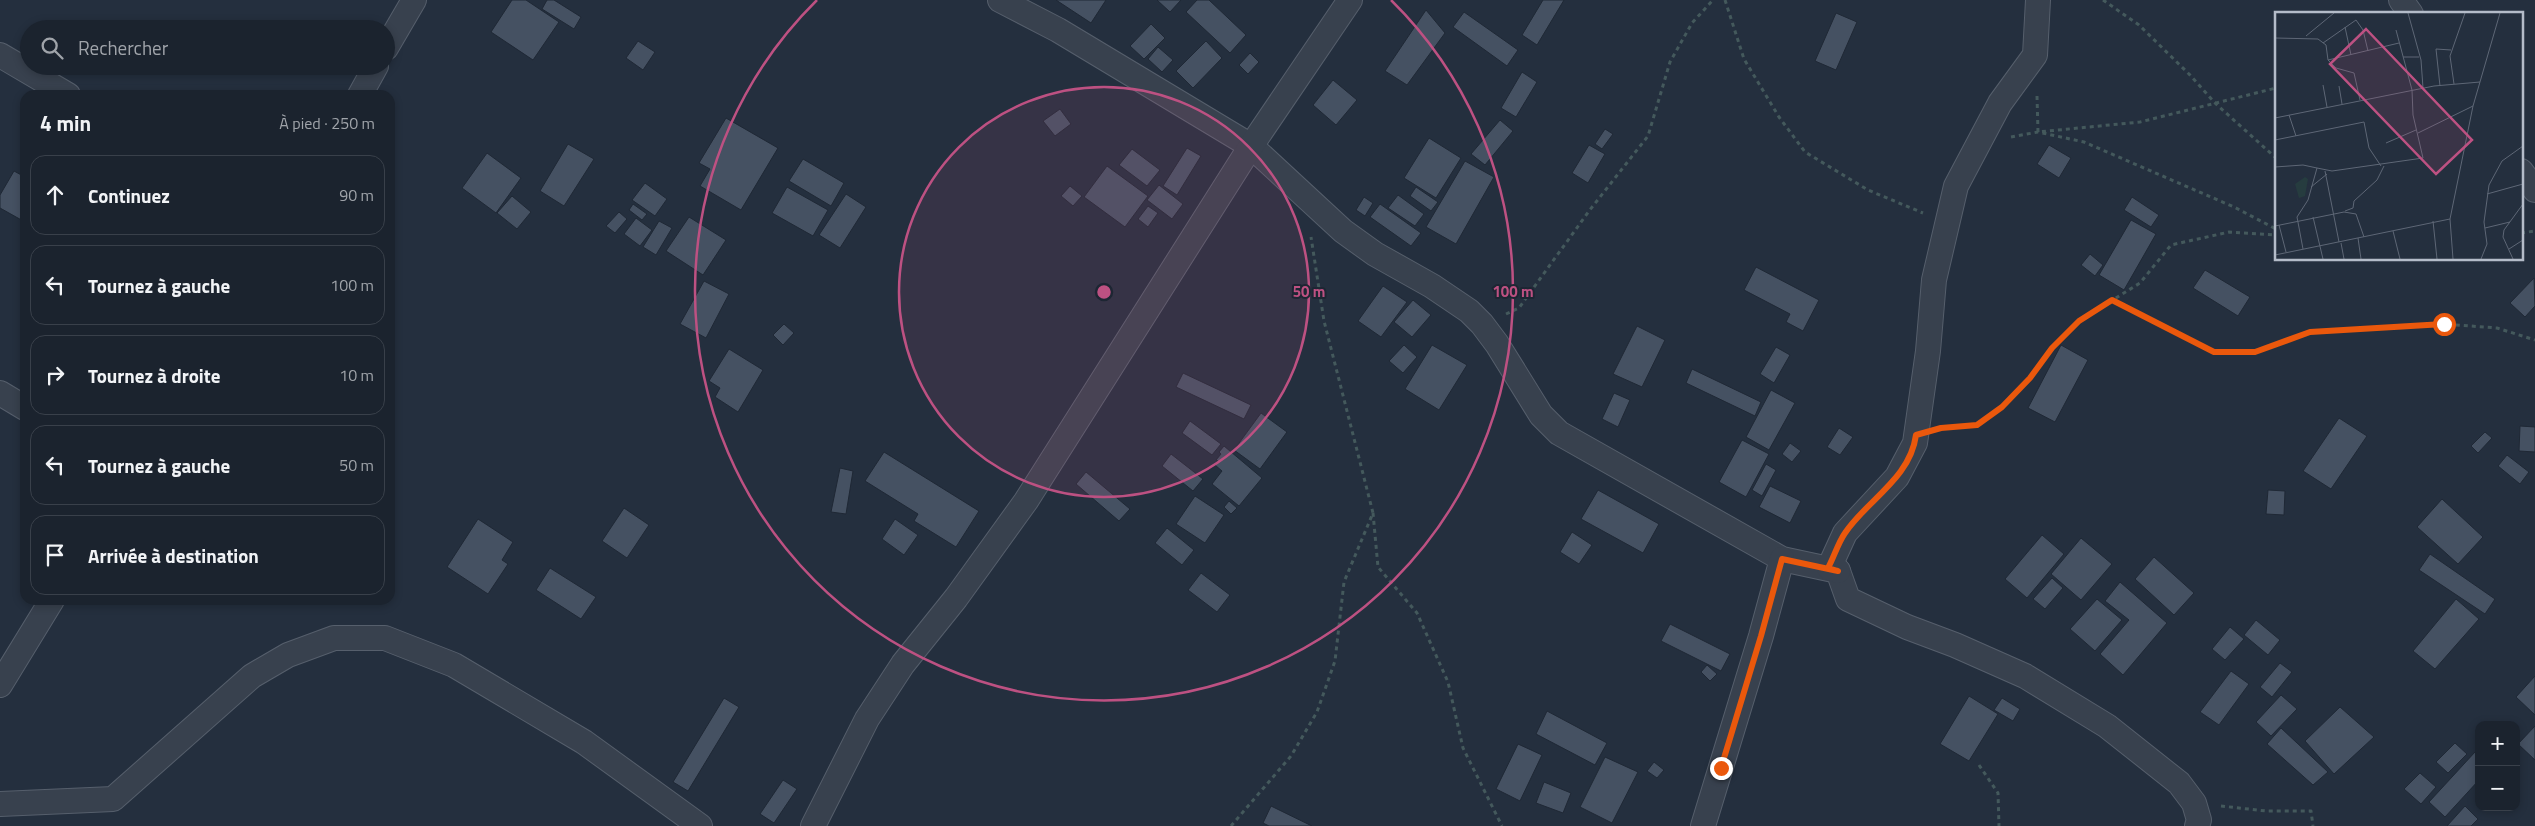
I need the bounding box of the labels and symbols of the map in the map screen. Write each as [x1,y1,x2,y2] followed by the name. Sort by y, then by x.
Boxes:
[2275,12,2522,260] inset map
[1293,280,1325,303] text: 50 m
[1492,280,1534,303] text: 100 m
[1095,283,1113,301] centre of rings
[2433,313,2456,336] route start
[1710,757,1733,780] route end

